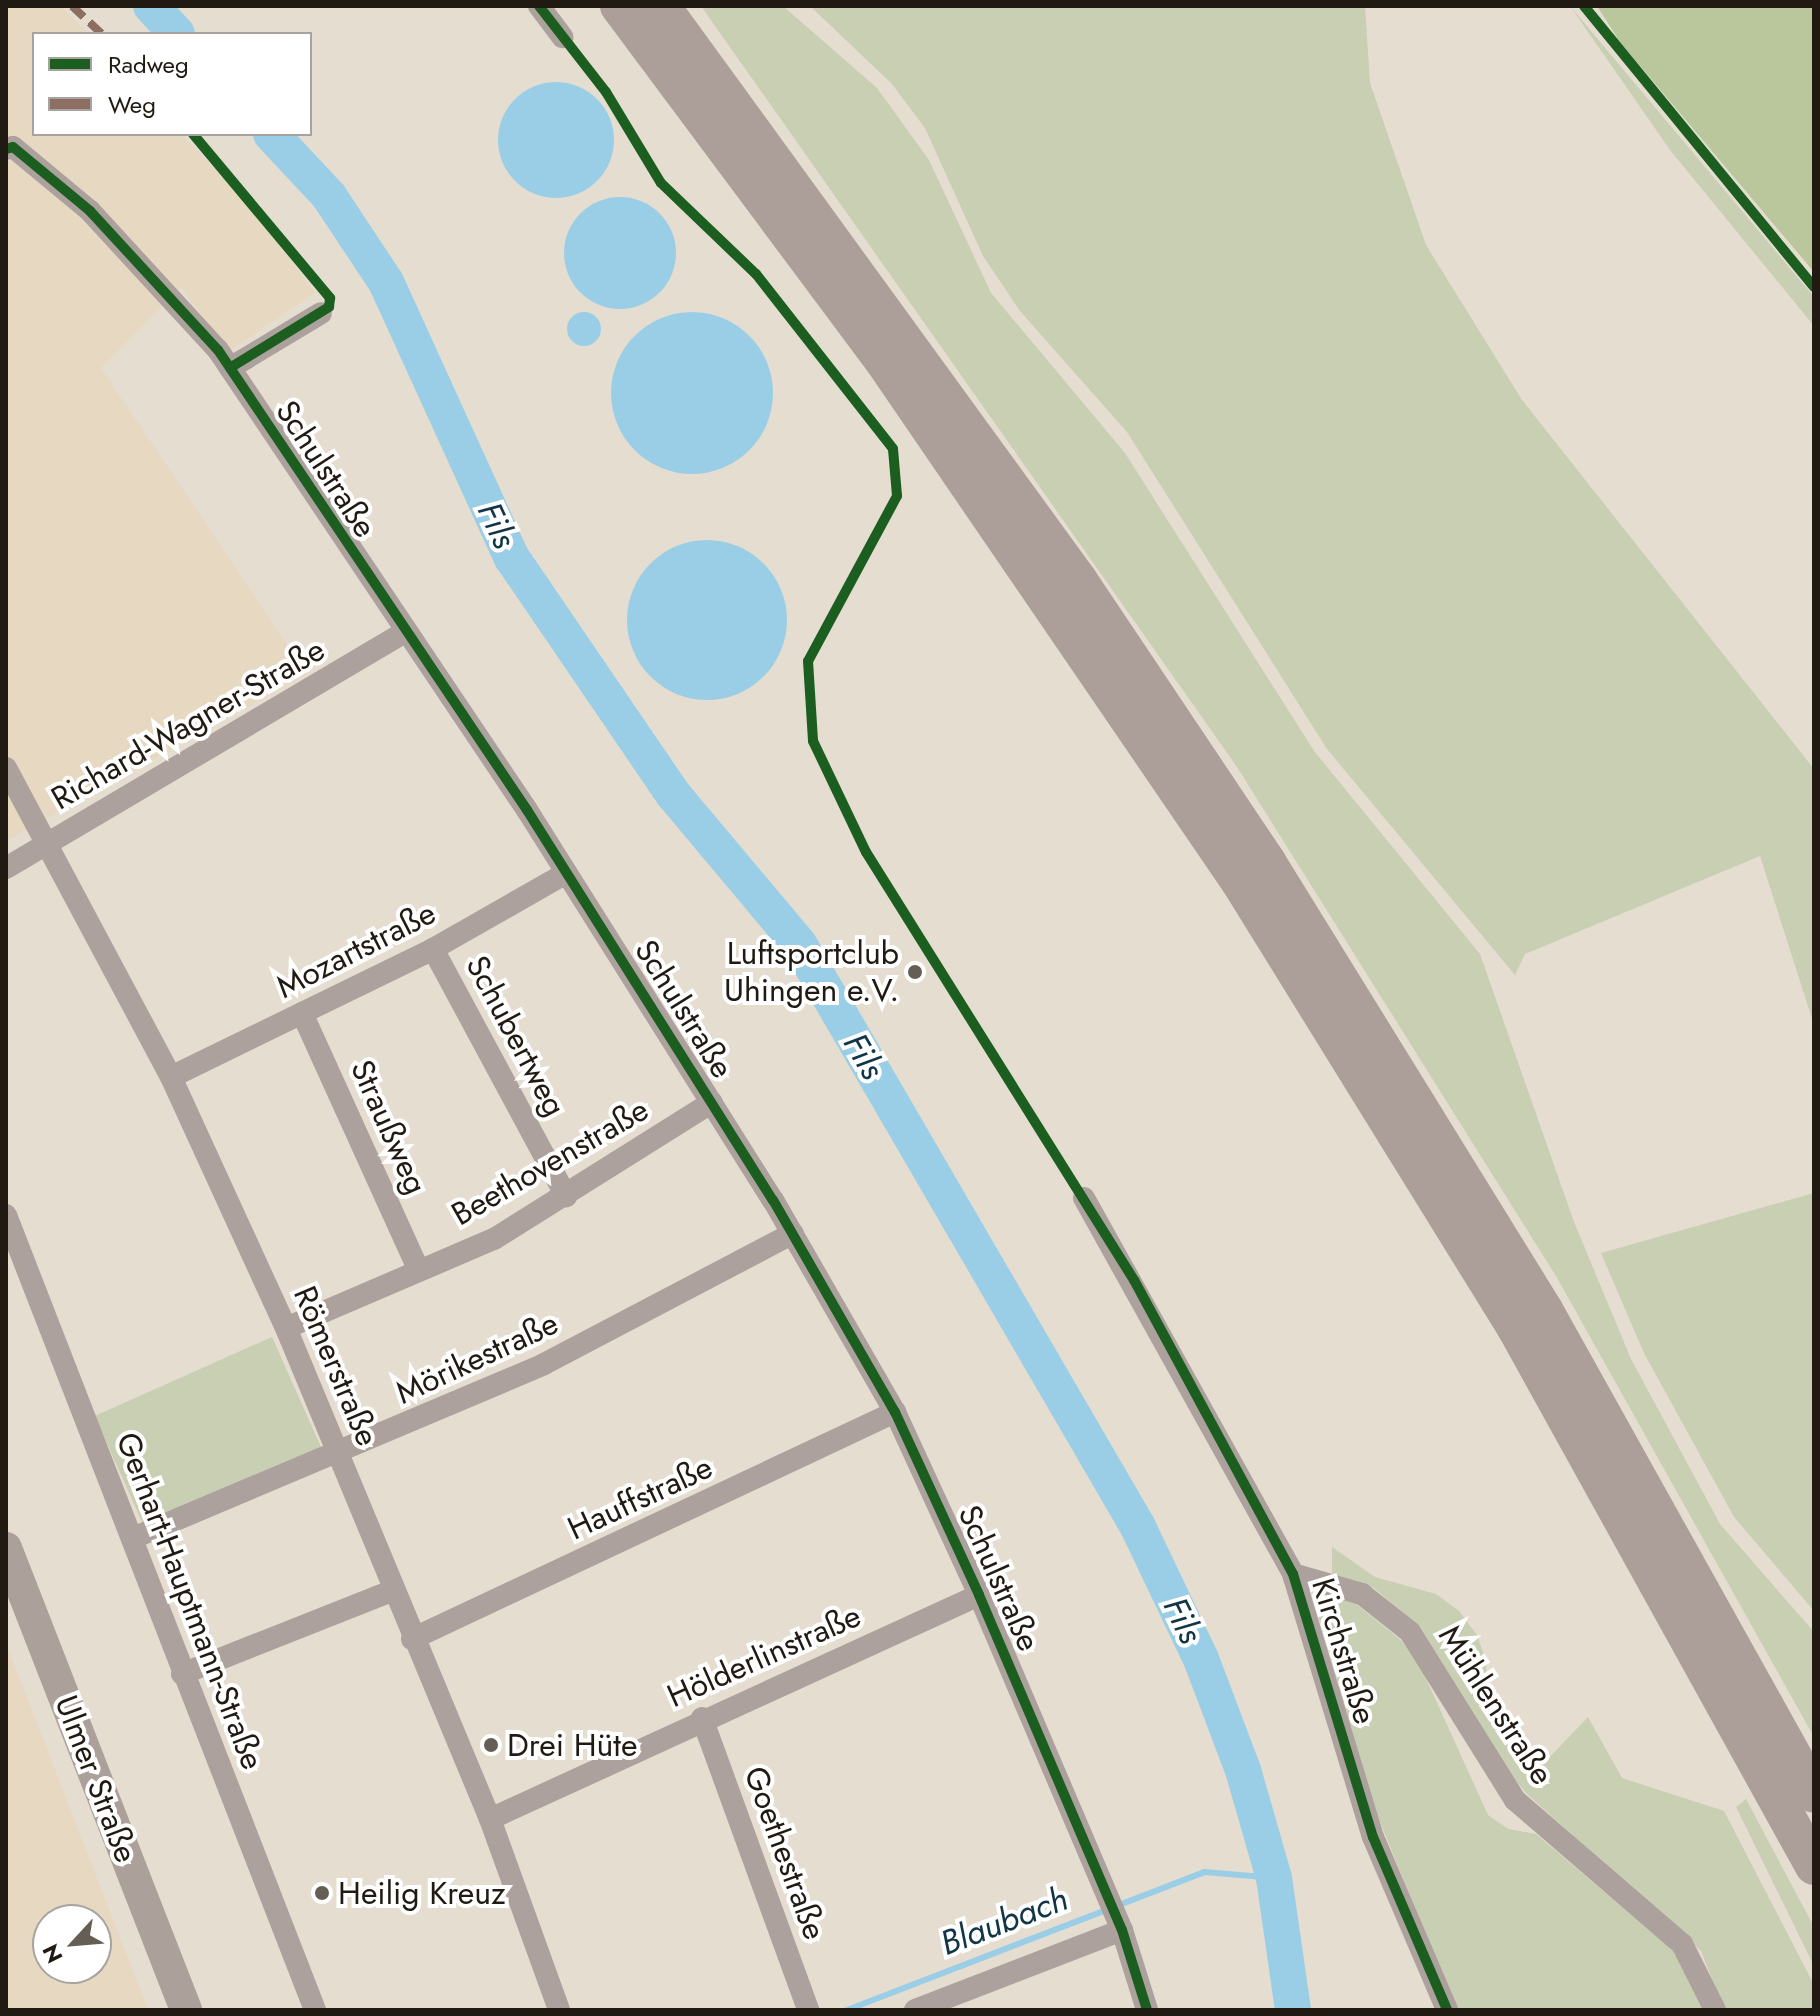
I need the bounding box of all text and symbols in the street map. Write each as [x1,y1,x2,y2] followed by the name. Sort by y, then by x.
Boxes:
[32,32,312,136] legend
[108,47,189,82] text: Radweg
[108,87,156,122] text: Weg
[268,393,384,545] street label: Schulstraße
[469,496,525,554] water label: Fils
[45,630,331,818] street label: Richard-Wagner-Straße
[270,894,442,1006] street label: Mozartstraße
[627,933,741,1085] street label: Schulstraße
[724,935,899,1010] place label: Luftsportclub Uhingen e.V.
[458,949,574,1123] street label: Schubertweg
[906,963,924,981] marker: Luftsportclub Uhingen e.V.
[835,1026,893,1086] water label: Fils
[342,1054,436,1200] street label: Straußweg
[445,1090,655,1234] street label: Beethovenstraße
[285,1281,387,1451] street label: Römerstraße
[390,1304,564,1412] street label: Mörikestraße
[108,1427,272,1775] street label: Gerhart-Hauptmann-Straße
[562,1448,718,1548] street label: Hauffstraße
[950,1499,1048,1657] street label: Schulstraße
[1304,1573,1384,1729] street label: Kirchstraße
[1155,1590,1211,1650] water label: Fils
[661,1596,867,1716] street label: Hölderlinstraße
[1430,1618,1562,1792] street label: Mühlenstraße
[47,1690,145,1868] street label: Ulmer Straße
[507,1726,637,1764] place label: Drei Hüte
[482,1736,500,1754] marker: Drei Hüte
[736,1761,834,1945] street label: Goethestraße
[338,1874,506,1912] place label: Heilig Kreuz
[935,1878,1073,1964] water label: Blaubach
[313,1884,331,1902] marker: Heilig Kreuz
[32,1904,112,1984] north arrow
[34,1939,70,1969] text: N

